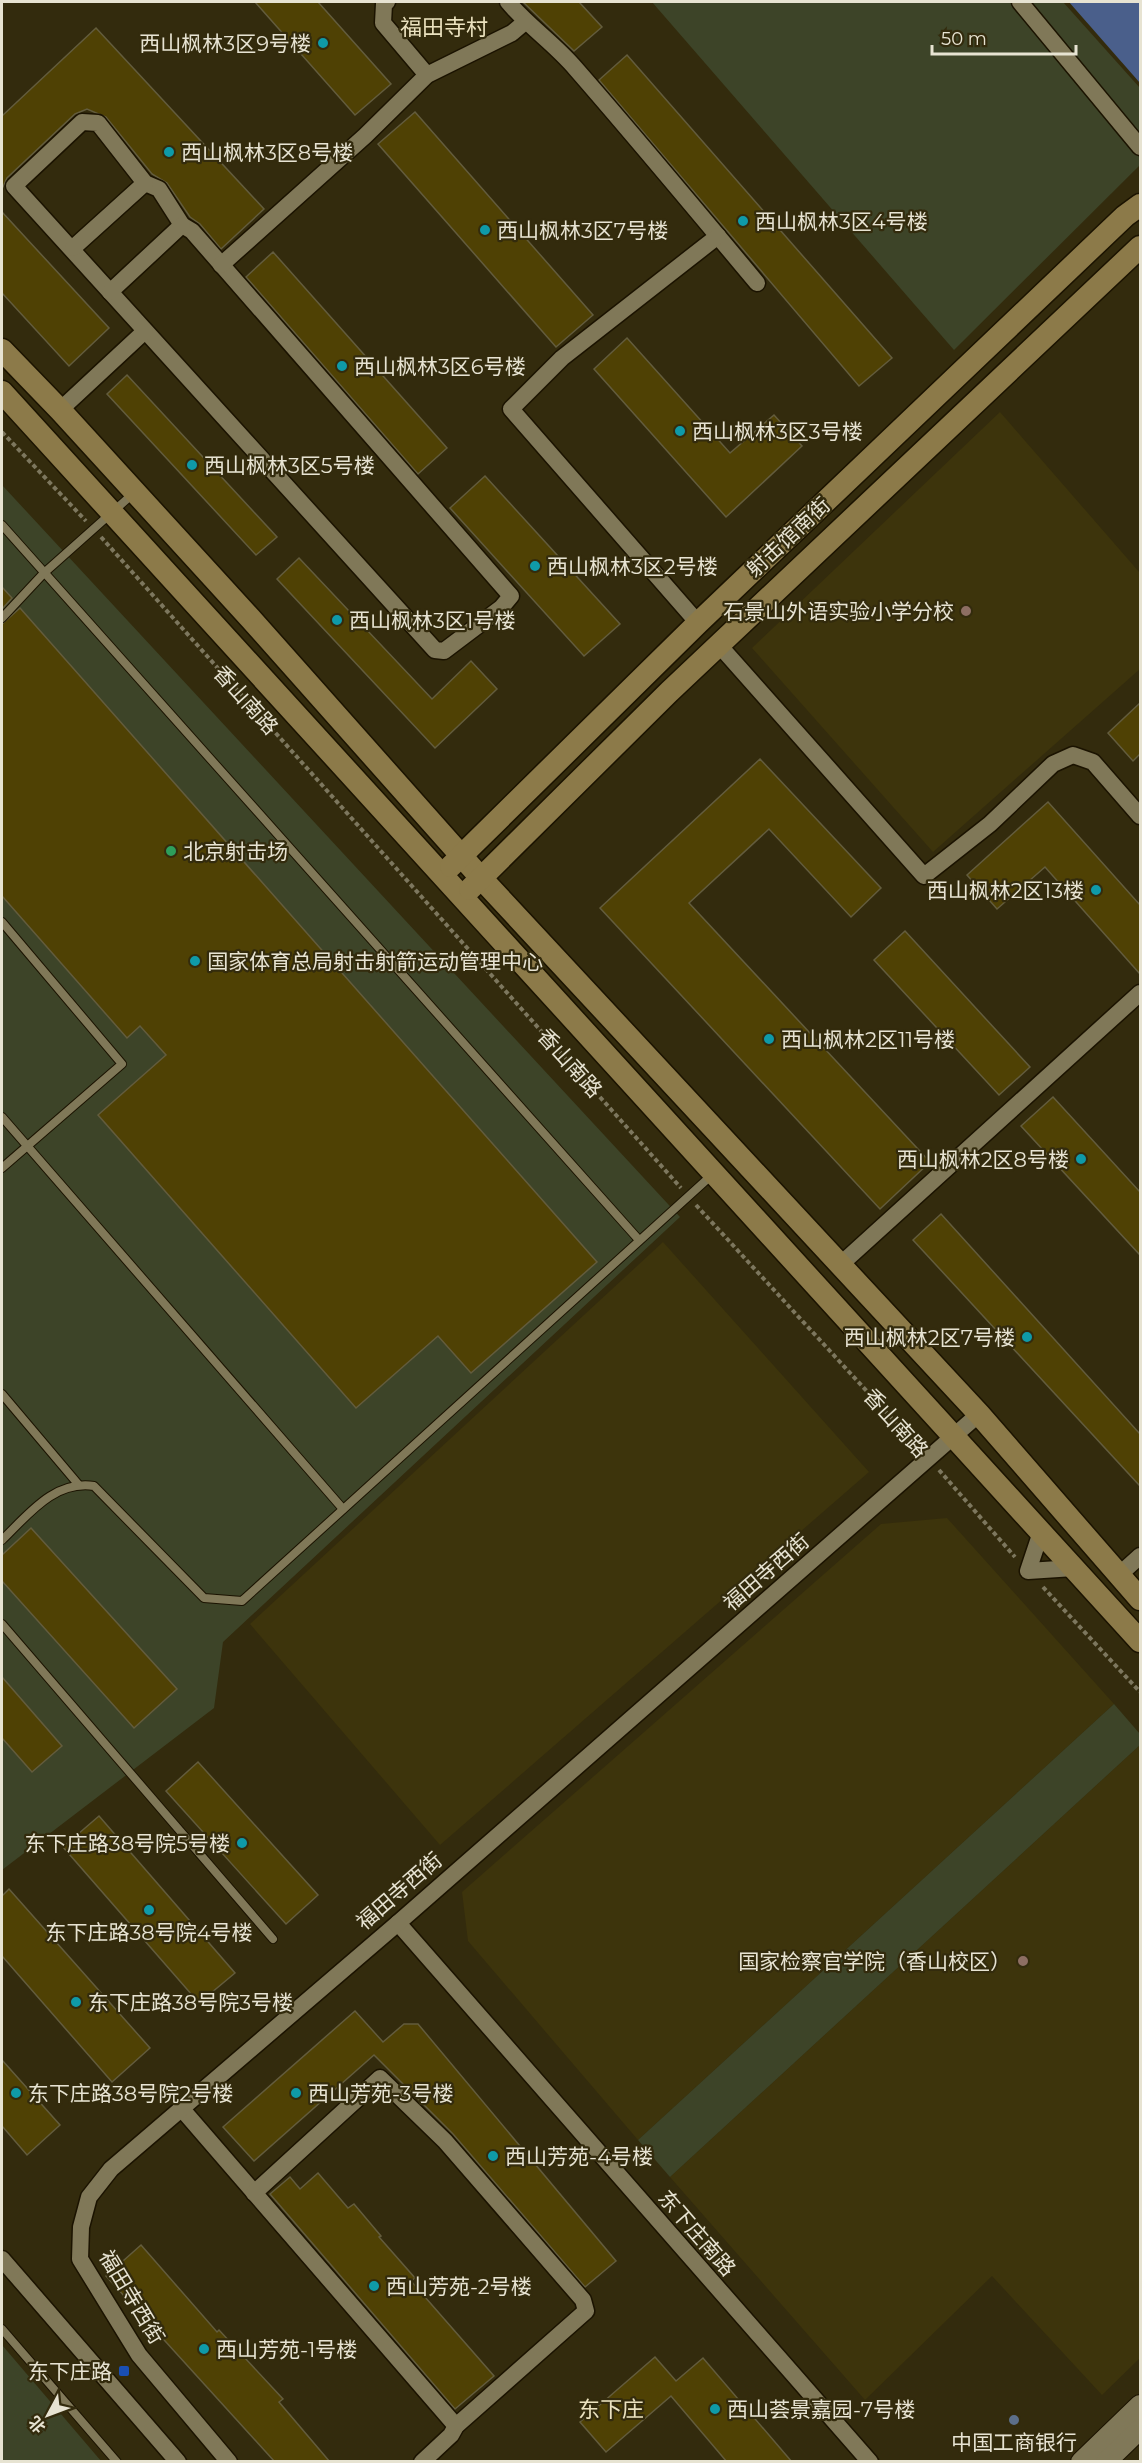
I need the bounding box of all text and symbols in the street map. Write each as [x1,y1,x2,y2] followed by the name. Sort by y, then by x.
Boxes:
[400,14,488,41] district label: 福田寺村
[932,18,1076,56] scale bar
[941,28,987,50] text: 50 m
[139,31,311,56] place label: 西山枫林3区9号楼
[316,36,330,50] marker: 西山枫林3区9号楼
[181,140,353,165] place label: 西山枫林3区8号楼
[162,145,176,159] marker: 西山枫林3区8号楼
[755,209,928,234] place label: 西山枫林3区4号楼
[736,214,750,228] marker: 西山枫林3区4号楼
[497,218,668,243] place label: 西山枫林3区7号楼
[478,223,492,237] marker: 西山枫林3区7号楼
[354,354,526,379] place label: 西山枫林3区6号楼
[335,359,349,373] marker: 西山枫林3区6号楼
[692,419,863,444] place label: 西山枫林3区3号楼
[673,424,687,438] marker: 西山枫林3区3号楼
[204,453,375,478] place label: 西山枫林3区5号楼
[185,458,199,472] marker: 西山枫林3区5号楼
[741,492,835,582] street label: 射击馆南街
[547,554,718,579] place label: 西山枫林3区2号楼
[528,559,542,573] marker: 西山枫林3区2号楼
[723,599,954,624] place label: 石景山外语实验小学分校
[959,604,973,618] marker: 石景山外语实验小学分校
[349,608,515,633] place label: 西山枫林3区1号楼
[330,613,344,627] marker: 西山枫林3区1号楼
[209,660,283,740] street label: 香山南路
[183,839,288,864] place label: 北京射击场
[164,844,178,858] marker: 北京射击场
[927,878,1084,903] place label: 西山枫林2区13楼
[1089,883,1103,897] marker: 西山枫林2区13楼
[207,949,543,974] place label: 国家体育总局射击射箭运动管理中心
[188,954,202,968] marker: 国家体育总局射击射箭运动管理中心
[533,1023,607,1103] street label: 香山南路
[781,1027,955,1052] place label: 西山枫林2区11号楼
[762,1032,776,1046] marker: 西山枫林2区11号楼
[897,1147,1069,1172] place label: 西山枫林2区8号楼
[1074,1152,1088,1166] marker: 西山枫林2区8号楼
[844,1325,1015,1350] place label: 西山枫林2区7号楼
[1020,1330,1034,1344] marker: 西山枫林2区7号楼
[859,1383,933,1463] street label: 香山南路
[718,1528,814,1616] street label: 福田寺西街
[25,1831,230,1856] place label: 东下庄路38号院5号楼
[235,1836,249,1850] marker: 东下庄路38号院5号楼
[351,1847,447,1935] street label: 福田寺西街
[142,1903,156,1917] marker: 东下庄路38号院4号楼
[45,1920,253,1945] place label: 东下庄路38号院4号楼
[738,1949,1011,1974] place label: 国家检察官学院（香山校区）
[1016,1954,1030,1968] marker: 国家检察官学院（香山校区）
[88,1990,293,2015] place label: 东下庄路38号院3号楼
[69,1995,83,2009] marker: 东下庄路38号院3号楼
[28,2081,233,2106] place label: 东下庄路38号院2号楼
[308,2081,453,2106] place label: 西山芳苑-3号楼
[9,2086,23,2100] marker: 东下庄路38号院2号楼
[289,2086,303,2100] marker: 西山芳苑-3号楼
[505,2144,653,2169] place label: 西山芳苑-4号楼
[486,2149,500,2163] marker: 西山芳苑-4号楼
[653,2185,741,2281] street label: 东下庄南路
[94,2246,170,2348] street label: 福田寺西街
[386,2274,532,2299] place label: 西山芳苑-2号楼
[367,2279,381,2293] marker: 西山芳苑-2号楼
[216,2337,357,2362] place label: 西山芳苑-1号楼
[197,2342,211,2356] marker: 西山芳苑-1号楼
[28,2359,112,2384] place label: 东下庄路
[117,2364,131,2378] marker: 东下庄路
[18,2385,78,2445] north arrow
[578,2396,644,2423] district label: 东下庄
[727,2397,915,2422] place label: 西山荟景嘉园-7号楼
[708,2402,722,2416] marker: 西山荟景嘉园-7号楼
[25,2412,49,2437] text: 北
[1007,2413,1021,2427] marker: 中国工商银行
[951,2430,1077,2455] place label: 中国工商银行

